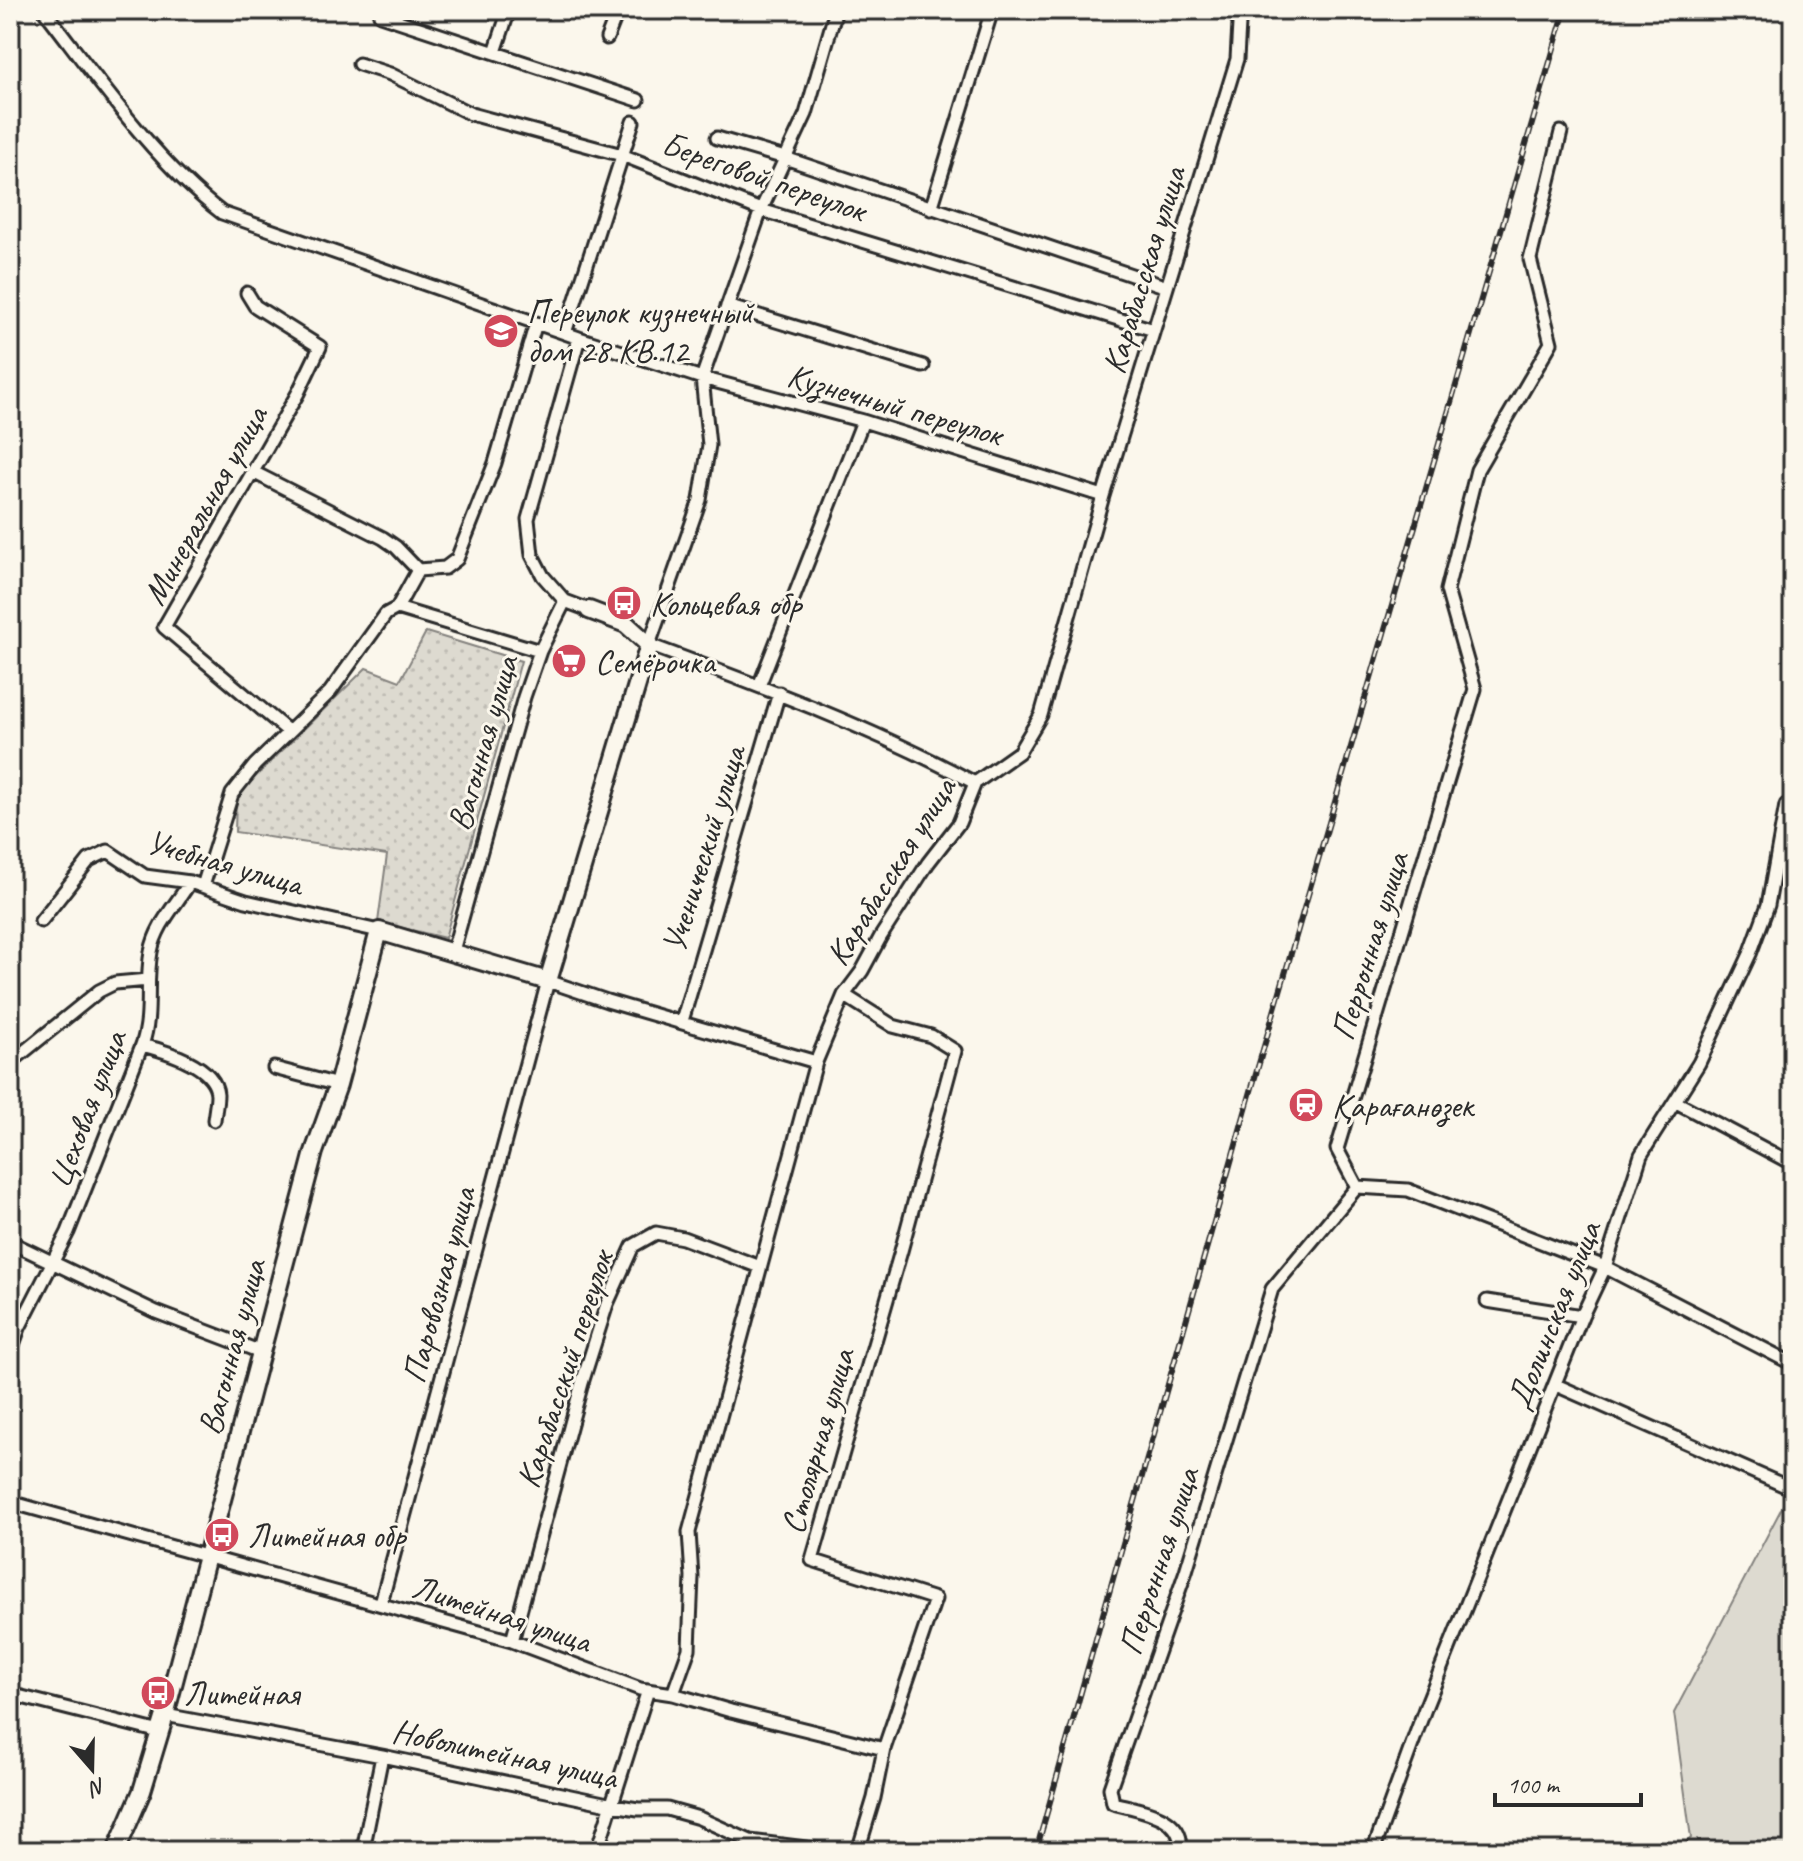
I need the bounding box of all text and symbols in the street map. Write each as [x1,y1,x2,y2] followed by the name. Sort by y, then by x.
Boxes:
[656,122,875,233] street label: Береговой переулок
[1092,159,1196,379] street label: Карабасская улица
[527,290,755,372] place label: Переулок кузнечный дом 28 КВ.12
[482,312,520,350] school or university icon: Переулок кузнечный дом 28 КВ.12
[783,353,1010,457] street label: Кузнечный переулок
[132,396,278,612] street label: Минеральная улица
[650,582,803,625] place label: Кольцевая обр
[605,584,643,622] bus stop icon: Кольцевая обр
[595,640,717,683] place label: Семёрочка
[550,642,588,680] supermarket icon: Семёрочка
[437,649,528,835] street label: Вагонная улица
[652,738,756,958] street label: Ученический улица
[816,767,967,973] street label: Карабасская улица
[142,820,311,906] street label: Учебная улица
[1321,845,1419,1045] street label: Перронная улица
[37,1023,137,1194] street label: Цеховая улица
[1332,1084,1476,1127] place label: Қарағанөзек
[1287,1086,1325,1124] station icon: Қарағанөзек
[392,1180,486,1388] street label: Паровозная улица
[1496,1213,1611,1415] street label: Долинская улица
[506,1242,624,1493] street label: Карабасский переулок
[187,1253,276,1439] street label: Вагонная улица
[771,1342,865,1538] street label: Столярная улица
[1108,1460,1210,1660] street label: Перронная улица
[248,1514,408,1557] place label: Литейная обр
[203,1516,241,1554] bus stop icon: Литейная обр
[407,1564,599,1663] street label: Литейная улица
[184,1672,302,1715] place label: Литейная
[139,1674,177,1712] bus stop icon: Литейная
[389,1709,623,1799] street label: Новолитейная улица
[52,1729,132,1809] north arrow
[1495,1757,1641,1807] scale bar
[1507,1770,1561,1800] text: 100 m
[84,1771,110,1803] text: N

